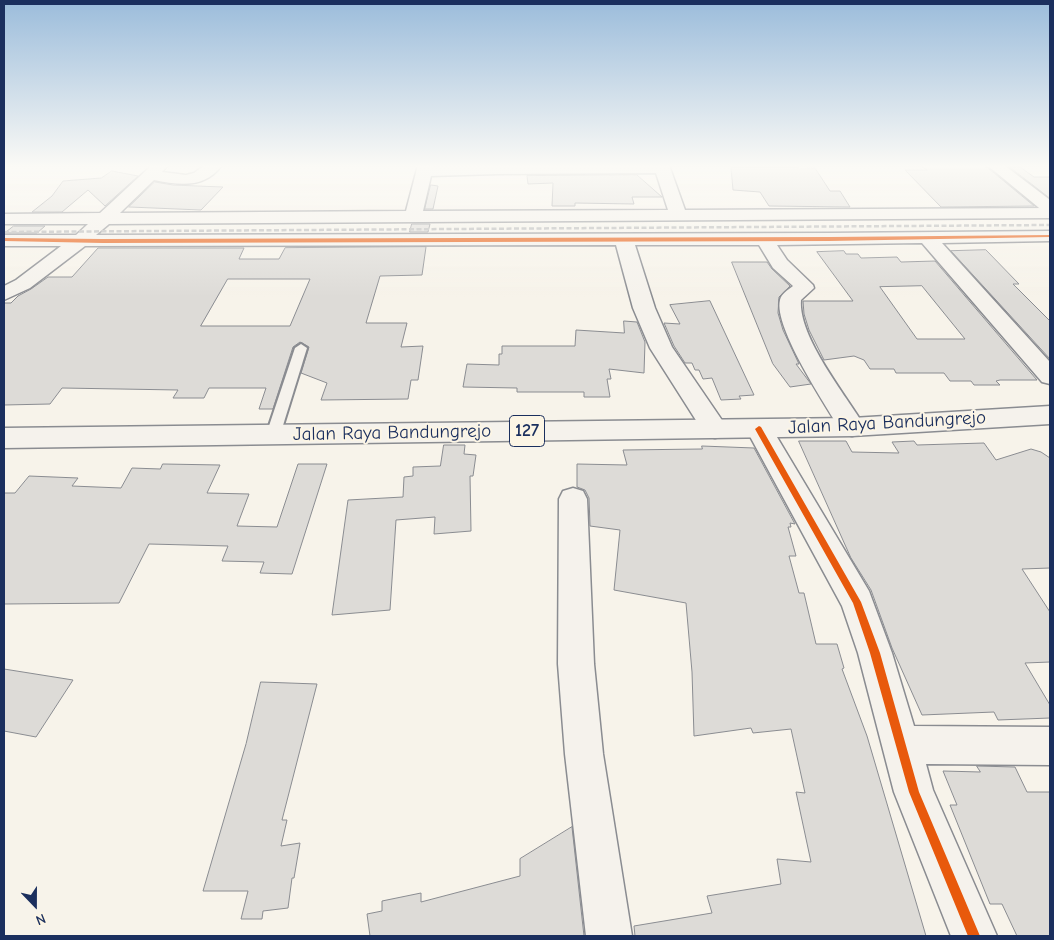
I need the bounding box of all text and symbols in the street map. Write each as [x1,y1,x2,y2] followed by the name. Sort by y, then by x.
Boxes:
[787,406,987,440] street label: Jalan Raya Bandungrejo
[510,416,544,446] road number: 127
[293,420,491,446] street label: Jalan Raya Bandungrejo
[10,880,60,930] north arrow
[33,910,48,929] text: N

